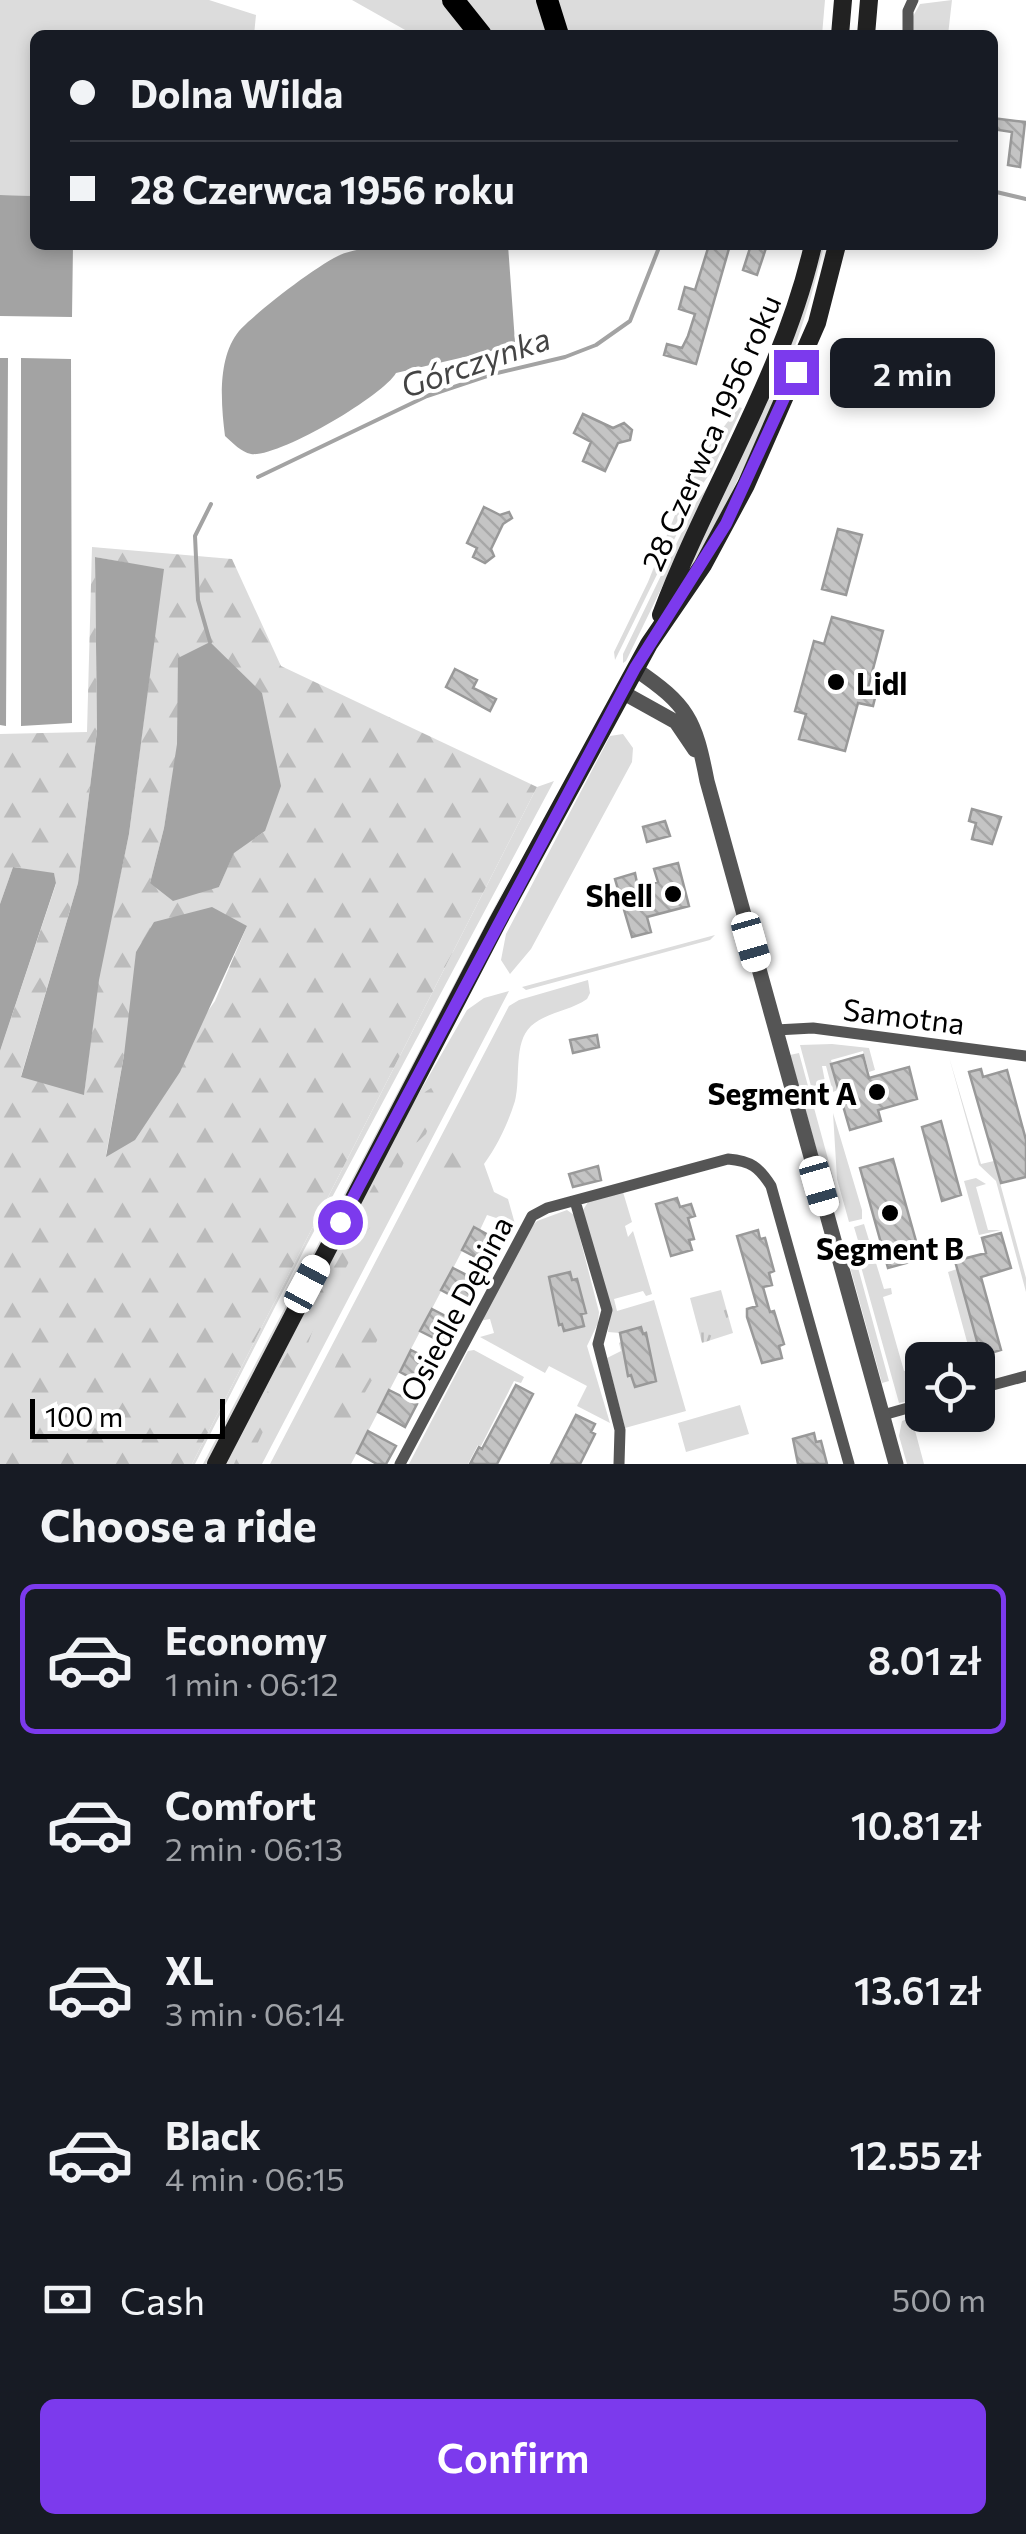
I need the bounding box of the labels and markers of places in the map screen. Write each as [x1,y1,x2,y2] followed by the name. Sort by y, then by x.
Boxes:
[856,664,908,701] place label: Lidl
[825,671,847,693] marker: Lidl
[585,876,653,913] place label: Shell
[662,883,684,905] marker: Shell
[707,1074,857,1111] place label: Segment A
[866,1081,888,1103] marker: Segment A
[879,1202,901,1224] marker: Segment B
[816,1229,964,1266] place label: Segment B

